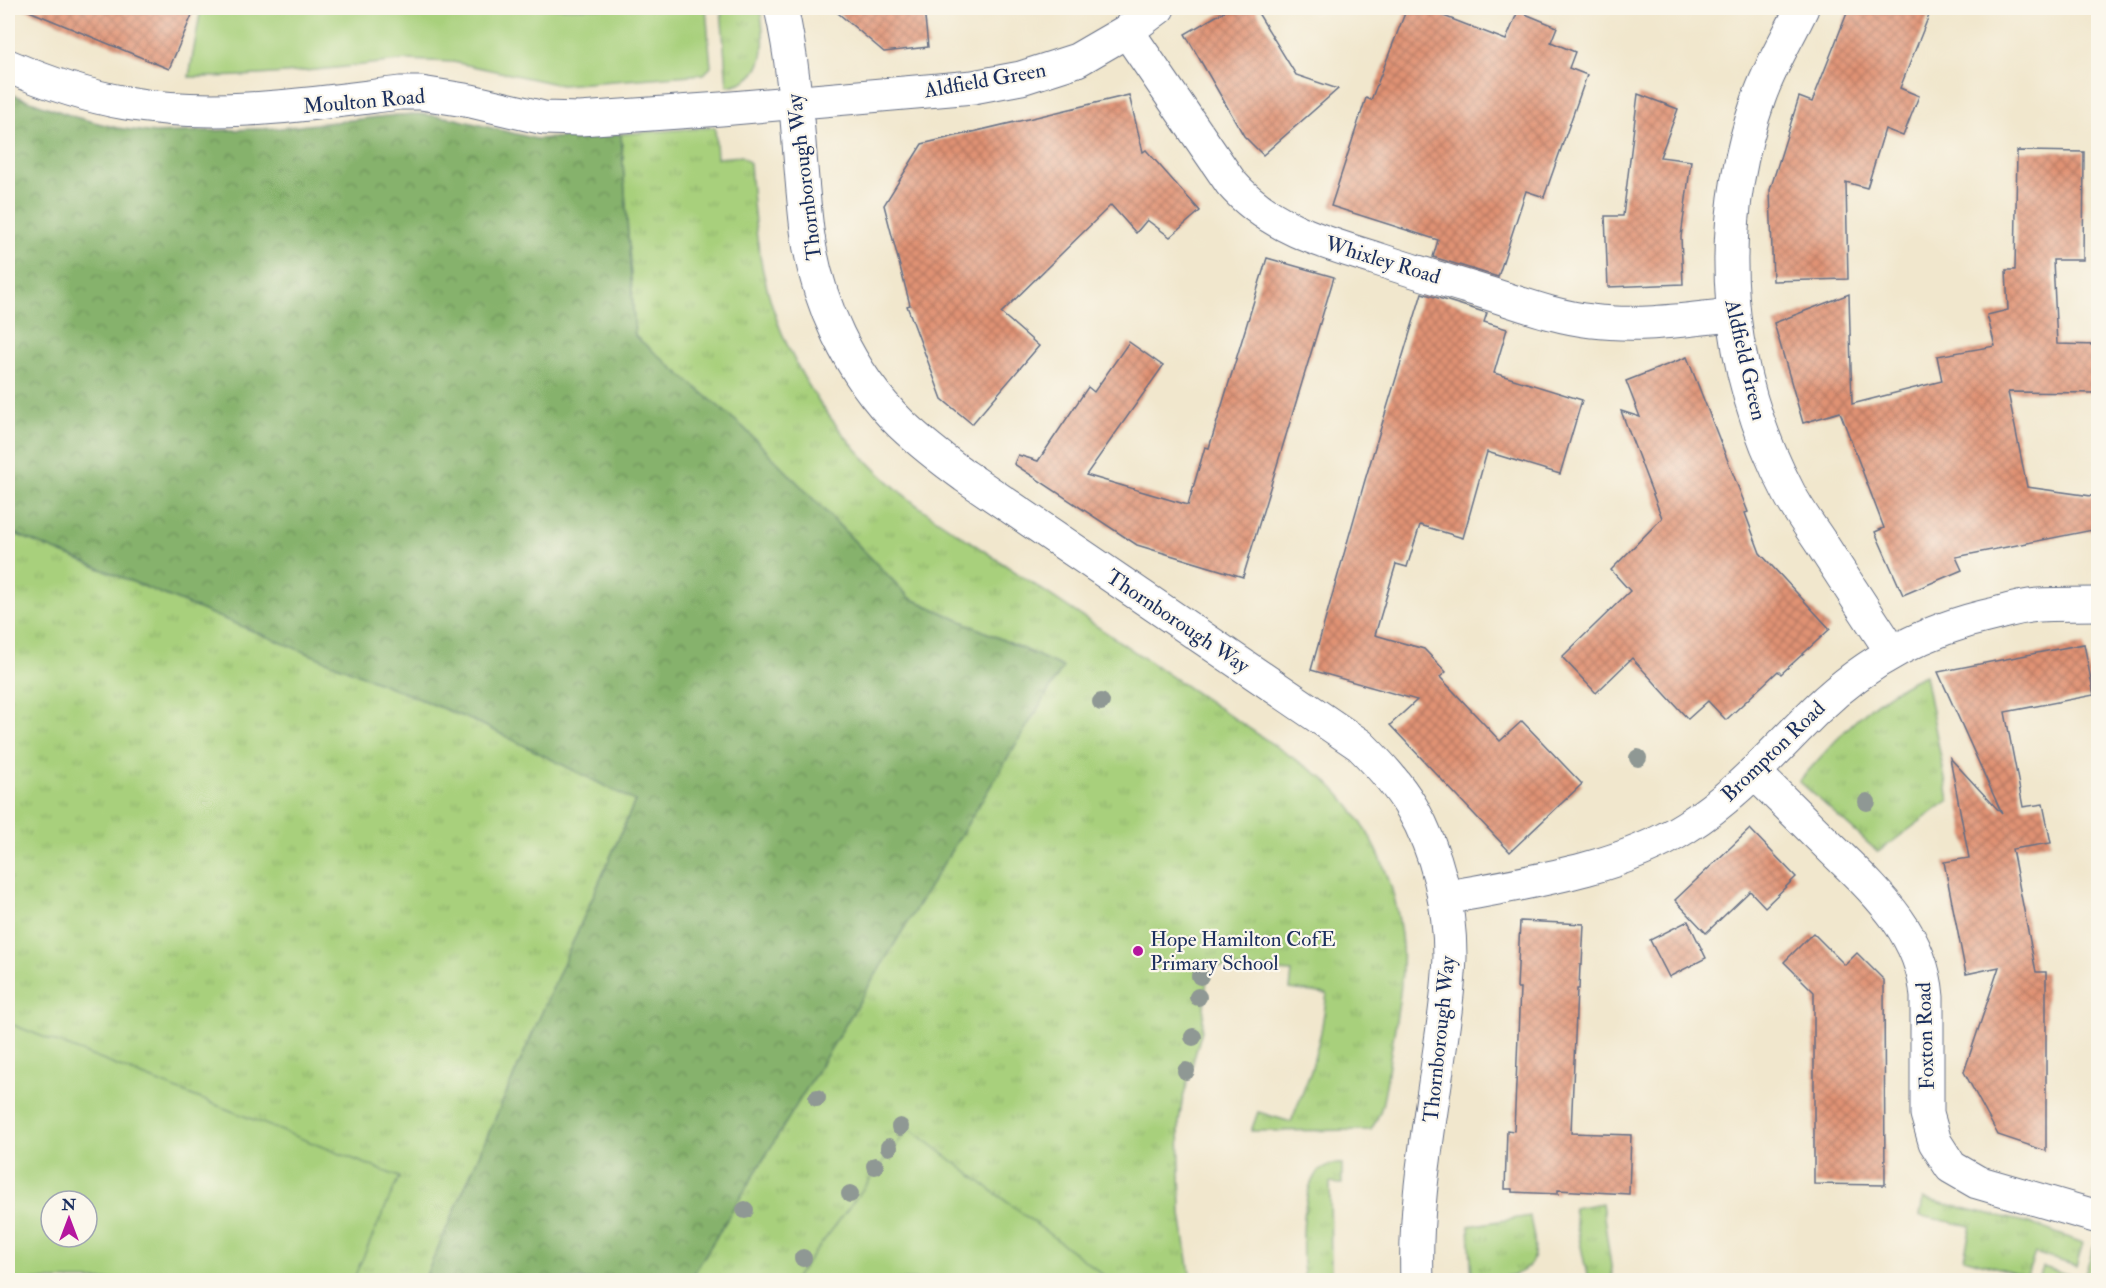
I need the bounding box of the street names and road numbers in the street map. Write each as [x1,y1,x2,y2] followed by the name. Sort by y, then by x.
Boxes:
[921,56,1048,105] street label: Aldfield Green
[302,83,427,120] street label: Moulton Road
[781,91,828,262] street label: Thornborough Way
[1321,230,1444,291] street label: Whixley Road
[1718,296,1773,423] street label: Aldfield Green
[1101,563,1255,680] street label: Thornborough Way
[1716,695,1832,808] street label: Brompton Road
[1417,954,1462,1124] street label: Thornborough Way
[1910,981,1941,1090] street label: Foxton Road

